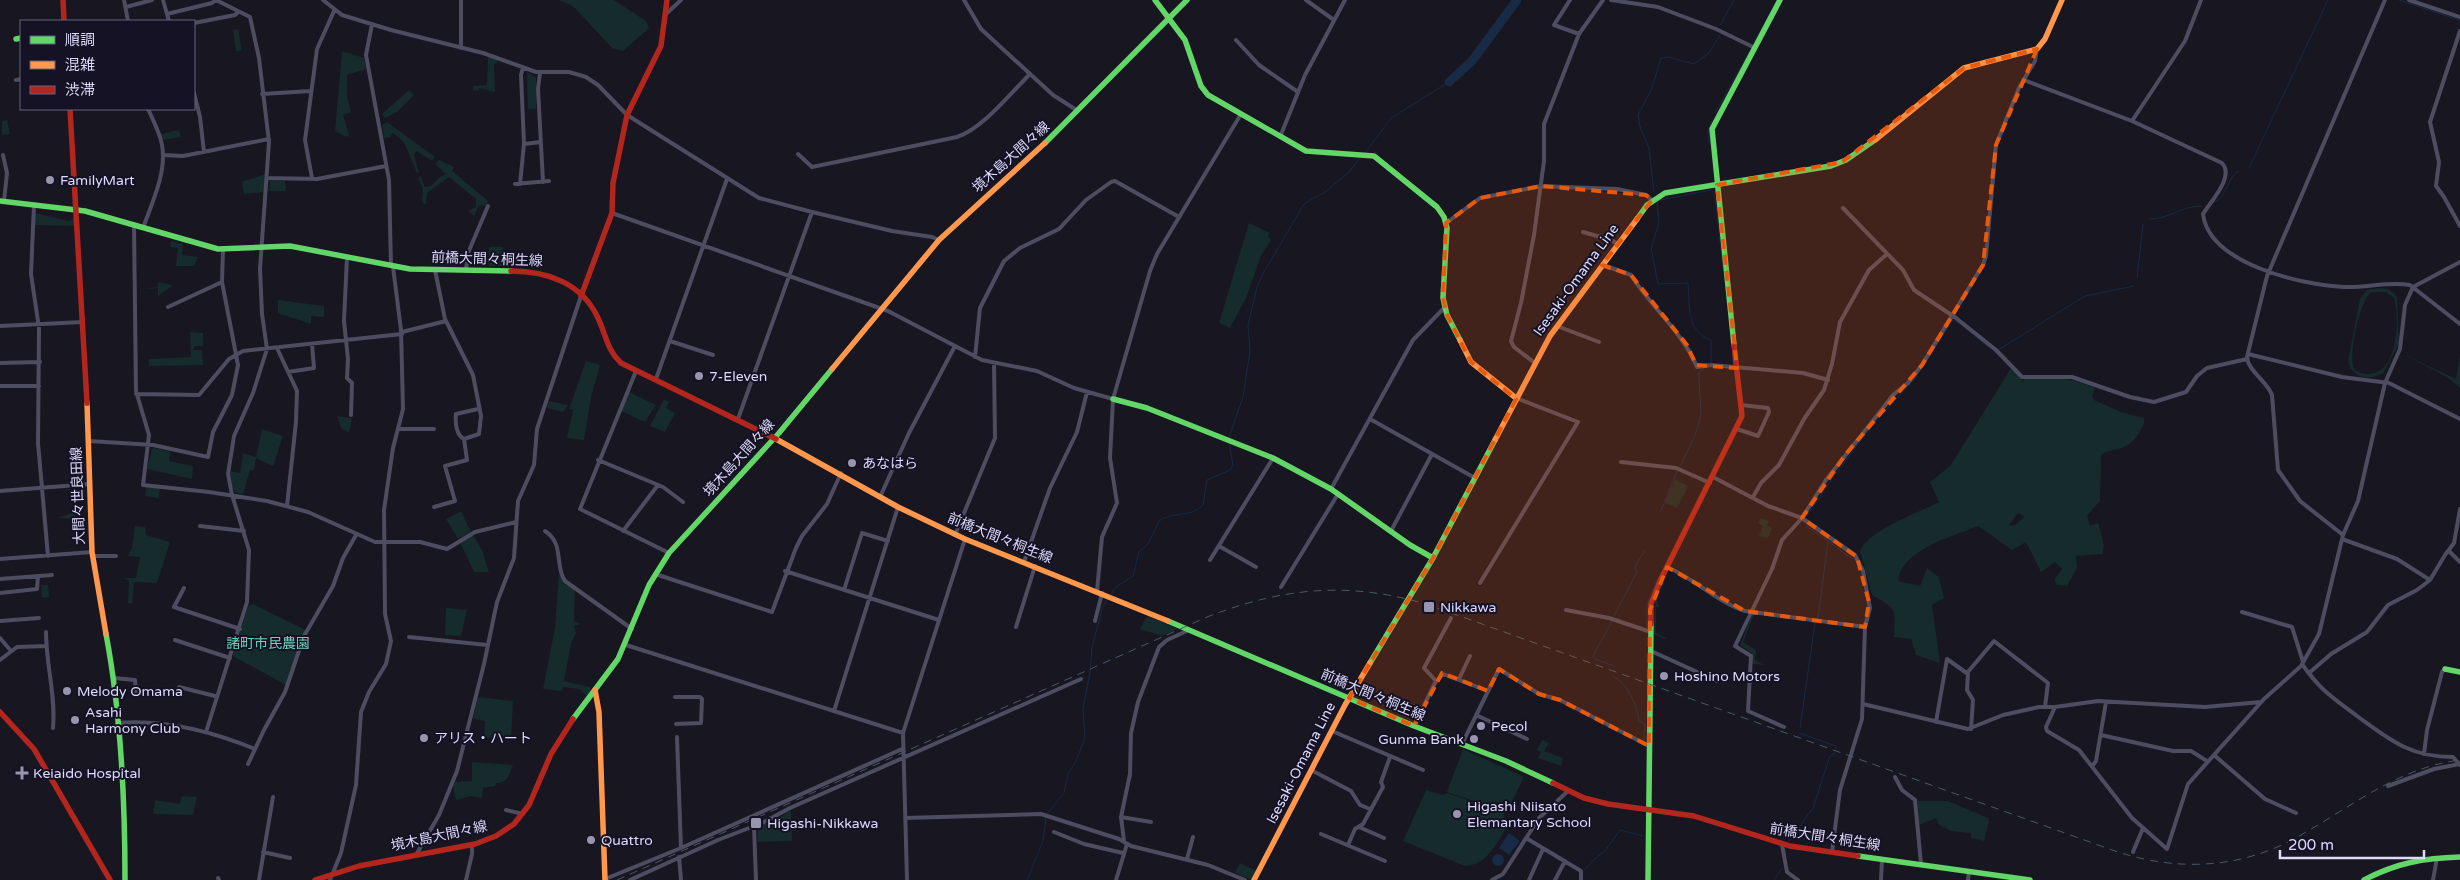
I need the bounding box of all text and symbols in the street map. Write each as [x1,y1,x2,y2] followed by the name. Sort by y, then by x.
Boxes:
[20,20,195,110] legend
[65,31,95,49] text: 順調
[65,56,95,74] text: 混雑
[65,81,95,99] text: 渋滞
[969,118,1053,196] street label: 境木島大間々線
[60,172,135,189] place label: FamilyMart
[44,174,56,186] marker: FamilyMart
[1530,221,1622,339] street label: Isesaki-Omama Line
[431,249,543,269] street label: 前橋大間々桐生線
[709,368,767,385] place label: 7-Eleven
[693,370,705,382] marker: 7-Eleven
[700,416,778,500] street label: 境木島大間々線
[68,447,88,545] street label: 大間々世良田線
[862,455,918,472] place label: あなはら
[846,457,858,469] marker: あなはら
[945,509,1055,567] street label: 前橋大間々桐生線
[1440,599,1496,616] place label: Nikkawa
[1422,600,1436,614] marker: Nikkawa
[226,635,310,652] park label: 諸町市民農園
[1318,665,1428,725] street label: 前橋大間々桐生線
[1674,668,1780,685] place label: Hoshino Motors
[1658,670,1670,682] marker: Hoshino Motors
[77,683,183,700] place label: Melody Omama
[61,685,73,697] marker: Melody Omama
[1263,699,1339,827] street label: Isesaki-Omama Line
[85,704,180,737] place label: Asahi Harmony Club
[69,714,81,726] marker: Asahi Harmony Club
[1491,718,1528,735] place label: Pecol
[1475,720,1487,732] marker: Pecol
[434,730,532,747] place label: アリス・ハート
[1378,731,1464,748] place label: Gunma Bank
[418,732,430,744] marker: アリス・ハート
[1468,733,1480,745] marker: Gunma Bank
[33,765,141,782] place label: Keiaido Hospital
[15,766,29,780] marker: Keiaido Hospital
[1467,798,1591,831] place label: Higashi Niisato Elemantary School
[1451,808,1463,820] marker: Higashi Niisato Elemantary School
[767,815,878,832] place label: Higashi-Nikkawa
[749,816,763,830] marker: Higashi-Nikkawa
[389,817,489,855] street label: 境木島大間々線
[1768,820,1882,854] street label: 前橋大間々桐生線
[2280,828,2424,860] scale bar
[601,832,653,849] place label: Quattro
[585,834,597,846] marker: Quattro
[2288,836,2334,854] text: 200 m

